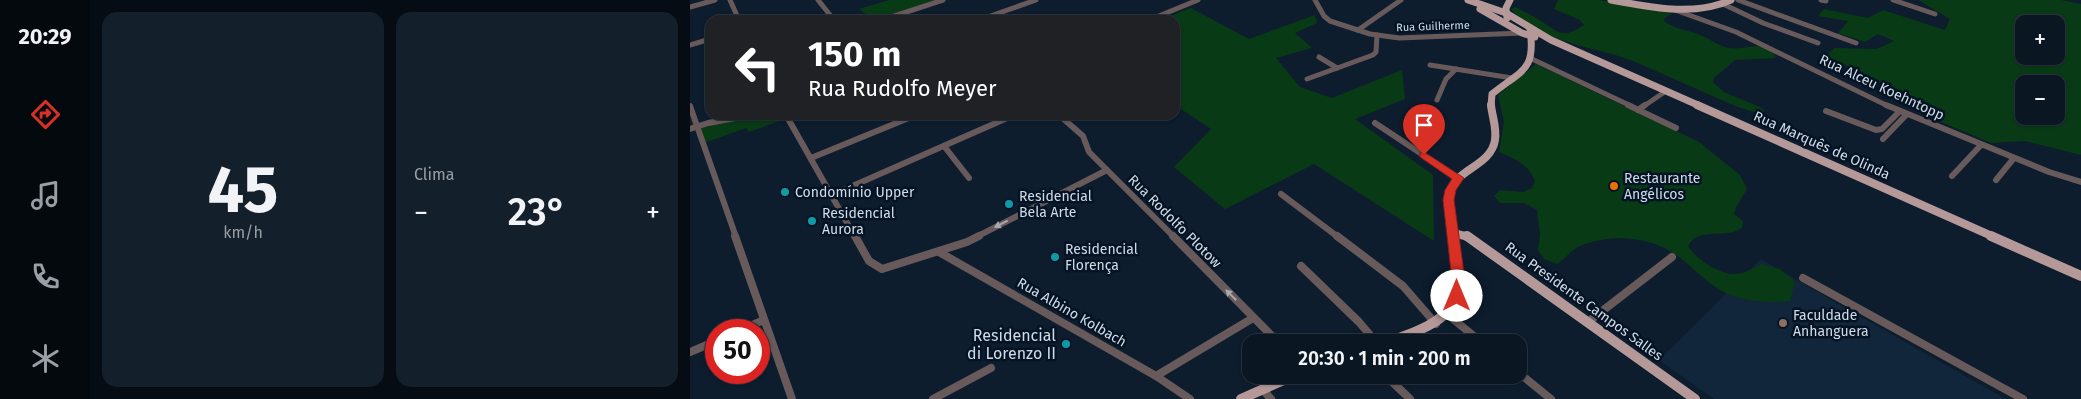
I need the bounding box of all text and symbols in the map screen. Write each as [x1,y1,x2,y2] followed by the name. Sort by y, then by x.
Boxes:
[2015,15,2065,125] map controls
[2015,15,2065,65] button: +
[1396,19,1470,34] street label: Rua Guilherme
[19,23,72,50] text: 20:29
[808,33,901,75] text: 150 m
[725,35,790,100] icon: left
[1817,51,1947,124] street label: Rua Alceu Koehntopp
[808,75,997,102] text: Rua Rudolfo Meyer
[2015,75,2065,125] button: −
[28,97,63,132] icon: directions
[1403,104,1445,155] pin
[1751,108,1893,183] street label: Rua Marquês de Olinda
[1410,111,1438,139] icon: arrive
[208,151,278,229] text: 45
[414,165,454,184] text: Clima
[1624,170,1700,203] place label: Restaurante Angélicos
[1125,171,1225,271] street label: Rua Rodolfo Plotow
[28,178,63,213] icon: music
[1608,180,1620,192] marker: Restaurante Angélicos
[795,184,915,201] place label: Condomínio Upper
[779,186,791,198] marker: Condomínio Upper
[1019,188,1092,221] place label: Residencial Bela Arte
[508,189,566,235] text: 23°
[414,196,428,229] text: −
[646,196,660,229] text: +
[1003,198,1015,210] marker: Residencial Bela Arte
[822,205,895,238] place label: Residencial Aurora
[806,215,818,227] marker: Residencial Aurora
[994,220,1009,228] one-way arrow
[223,223,263,242] text: km/h
[1502,238,1666,365] street label: Rua Presidente Campos Salles
[1065,241,1138,274] place label: Residencial Florença
[1049,251,1061,263] marker: Residencial Florença
[28,259,63,294] icon: phone
[1430,269,1482,321] position arrow
[1014,274,1129,351] street label: Rua Albino Kolbach
[1225,290,1237,302] one-way arrow
[1793,307,1869,340] place label: Faculdade Anhanguera
[1777,317,1789,329] marker: Faculdade Anhanguera
[705,319,770,384] speed limit sign: 50
[967,326,1056,363] place label: Residencial di Lorenzo II
[1060,338,1072,350] marker: Residencial di Lorenzo II
[28,341,63,376] icon: climate
[1298,347,1471,370] text: 20:30 · 1 min · 200 m

